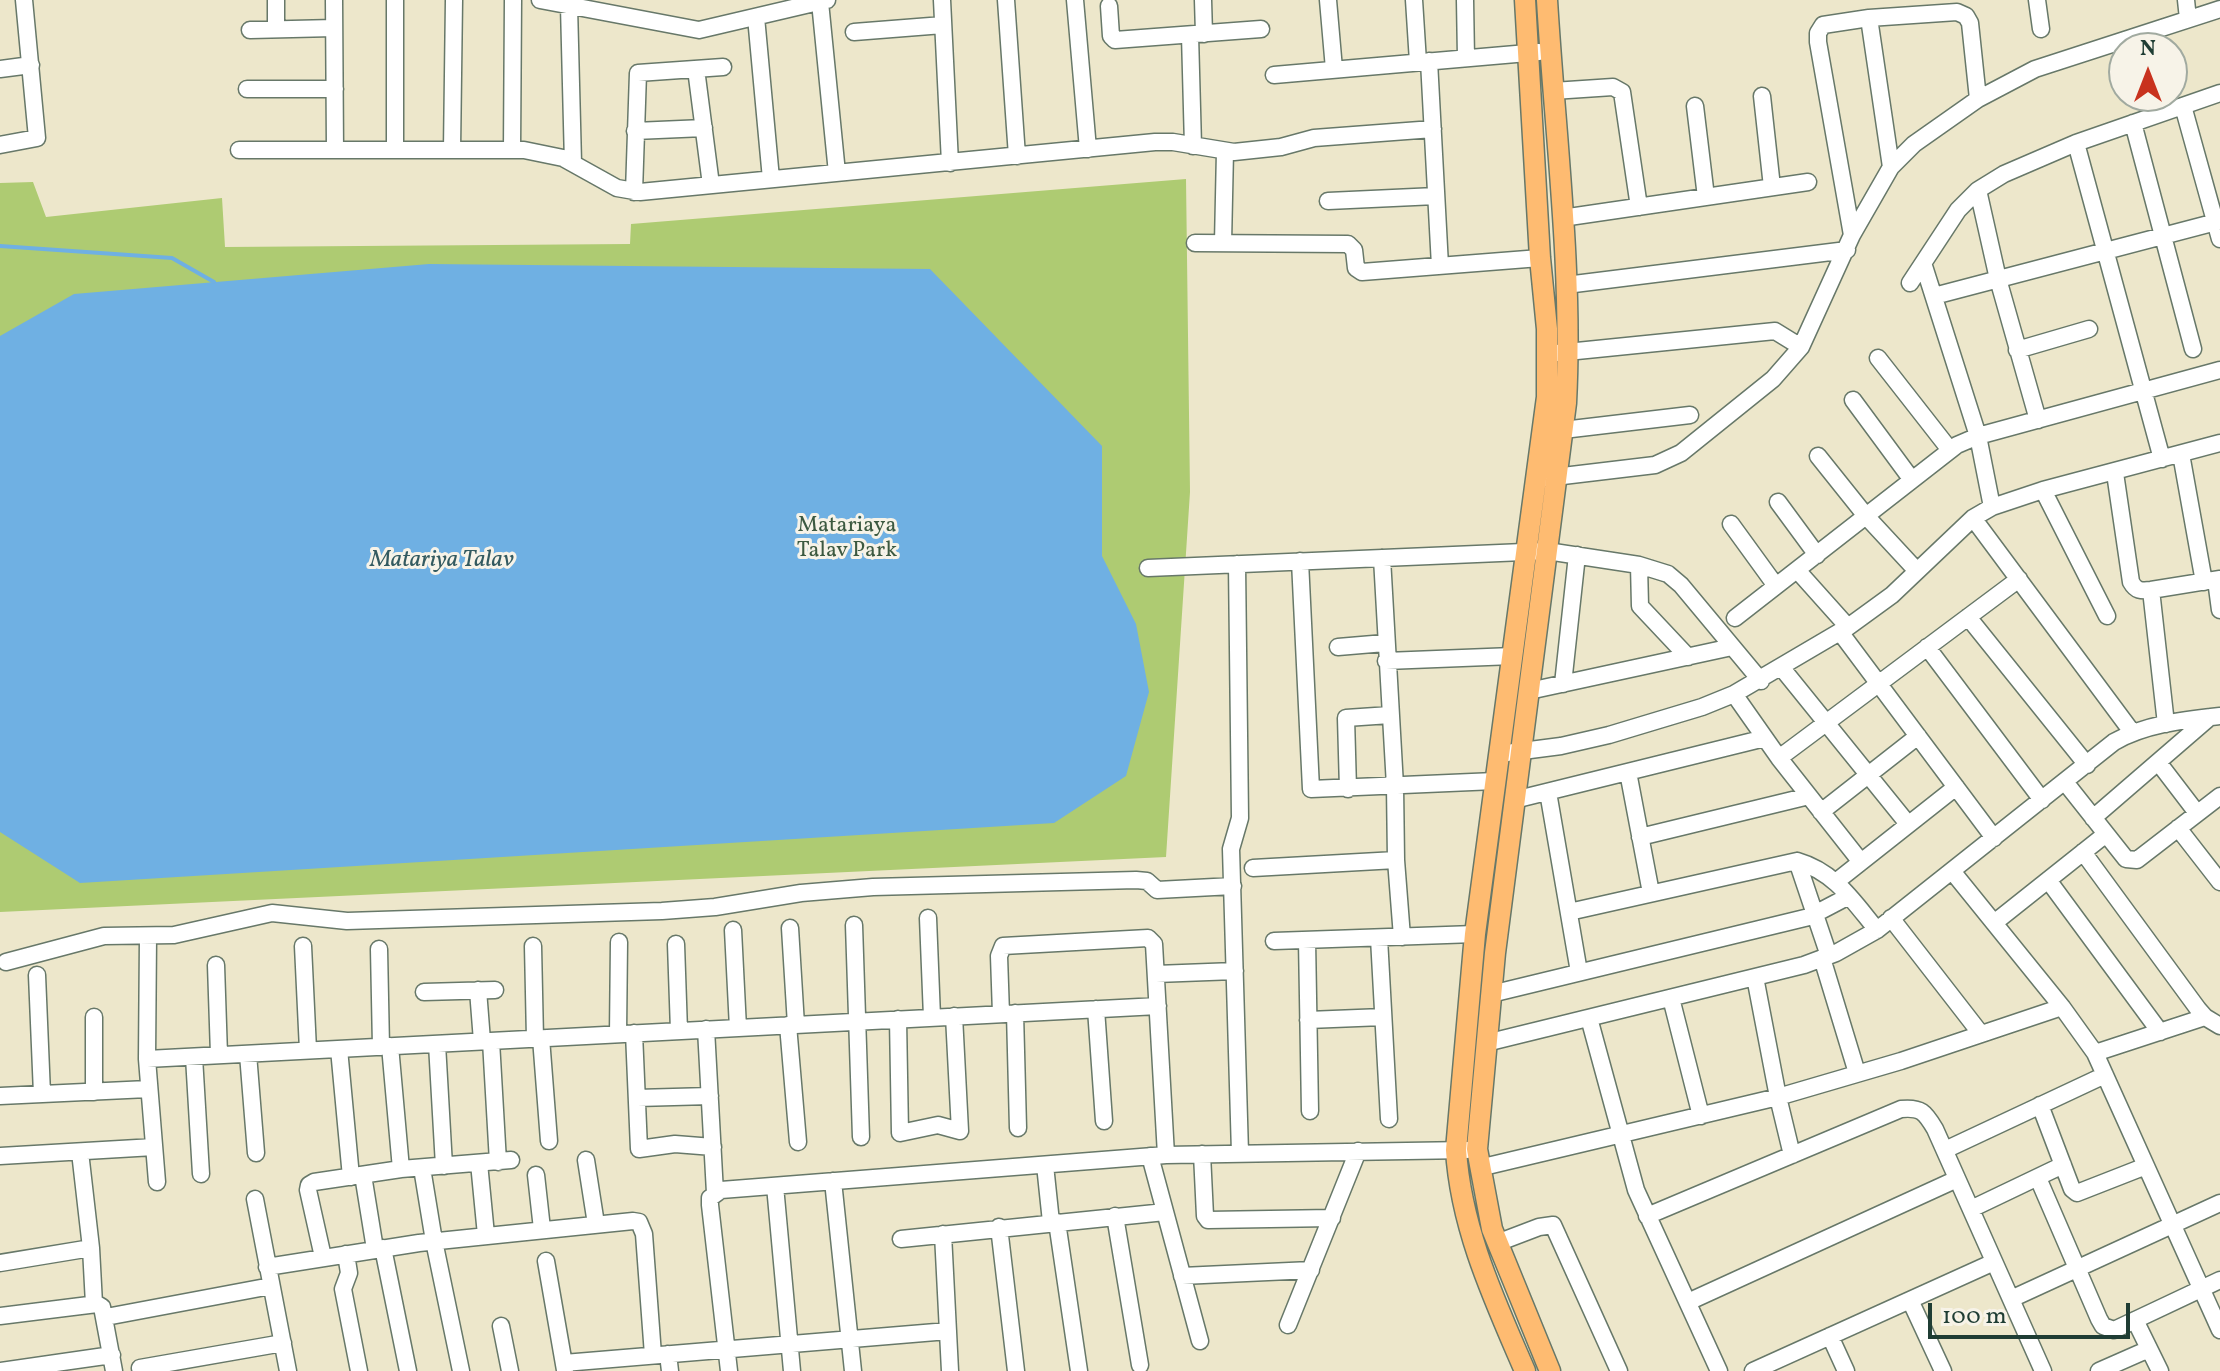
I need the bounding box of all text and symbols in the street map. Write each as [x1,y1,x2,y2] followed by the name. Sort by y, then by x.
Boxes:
[2108,32,2188,112] north arrow
[2140,34,2156,65] text: N
[797,514,897,566] park label: Matariaya Talav Park
[370,548,514,576] water label: Matariya Talav
[1932,1287,2134,1337] scale bar
[1942,1300,2007,1334] text: 100 m

